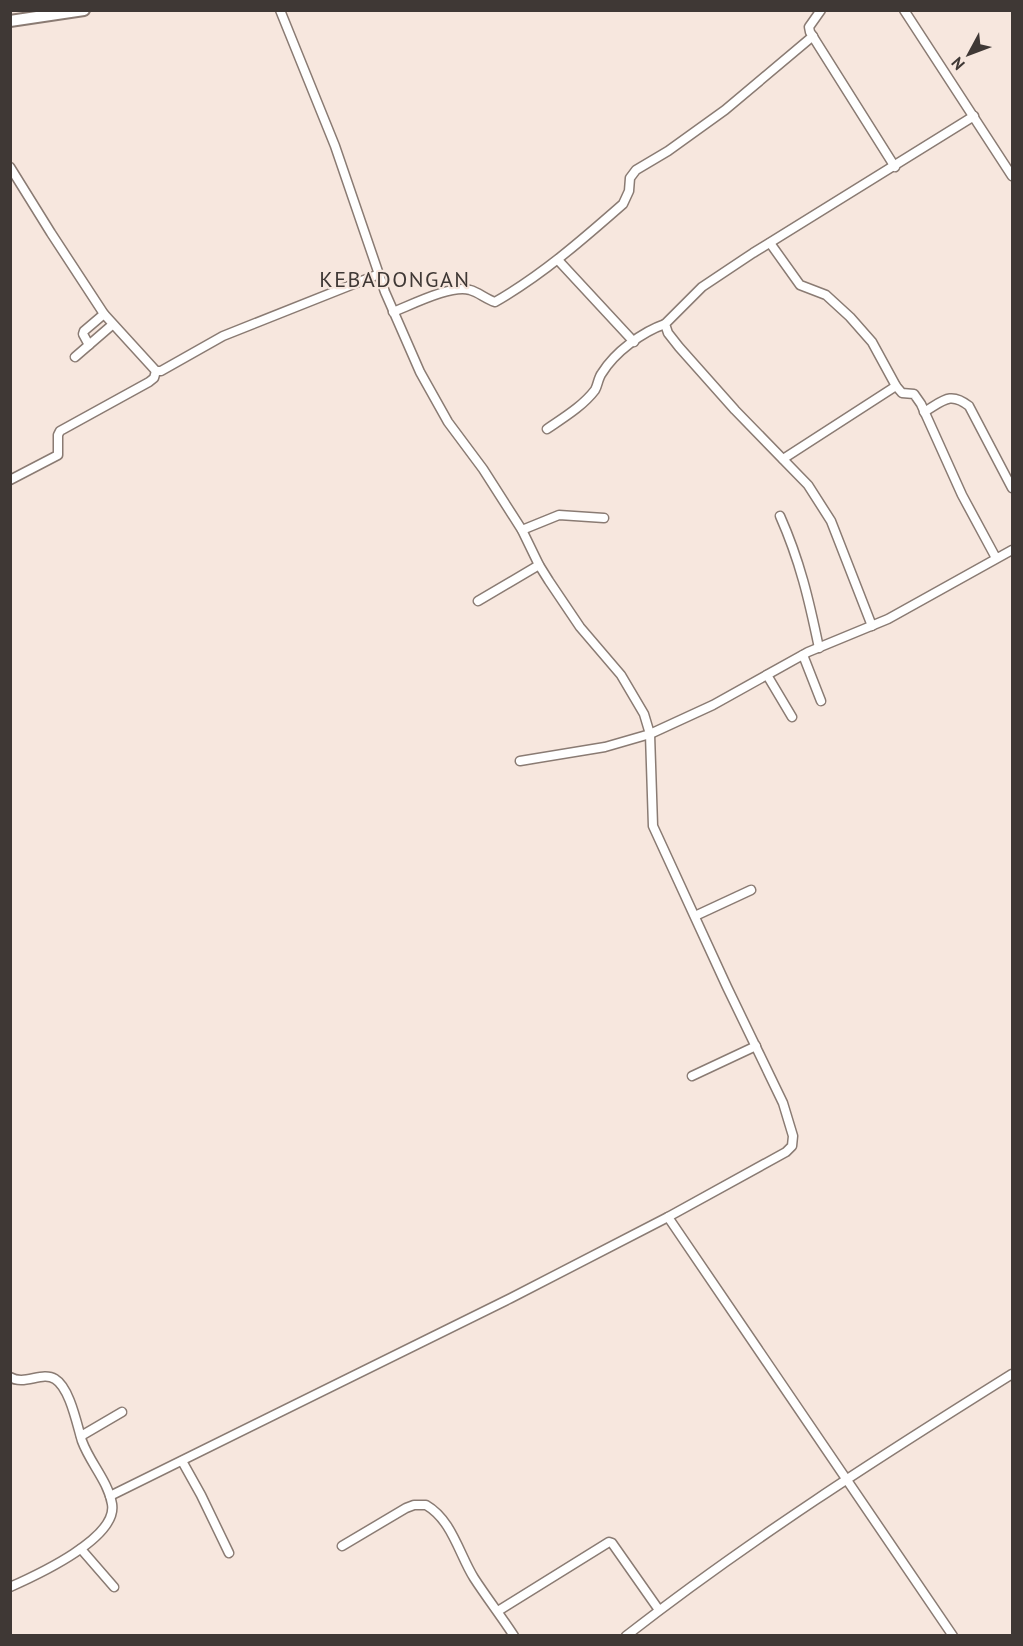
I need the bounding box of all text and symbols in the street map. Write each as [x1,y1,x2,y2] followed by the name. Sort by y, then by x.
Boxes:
[939,24,999,84] north arrow
[947,53,969,74] text: N
[319,265,471,293] district label: KEBADONGAN

